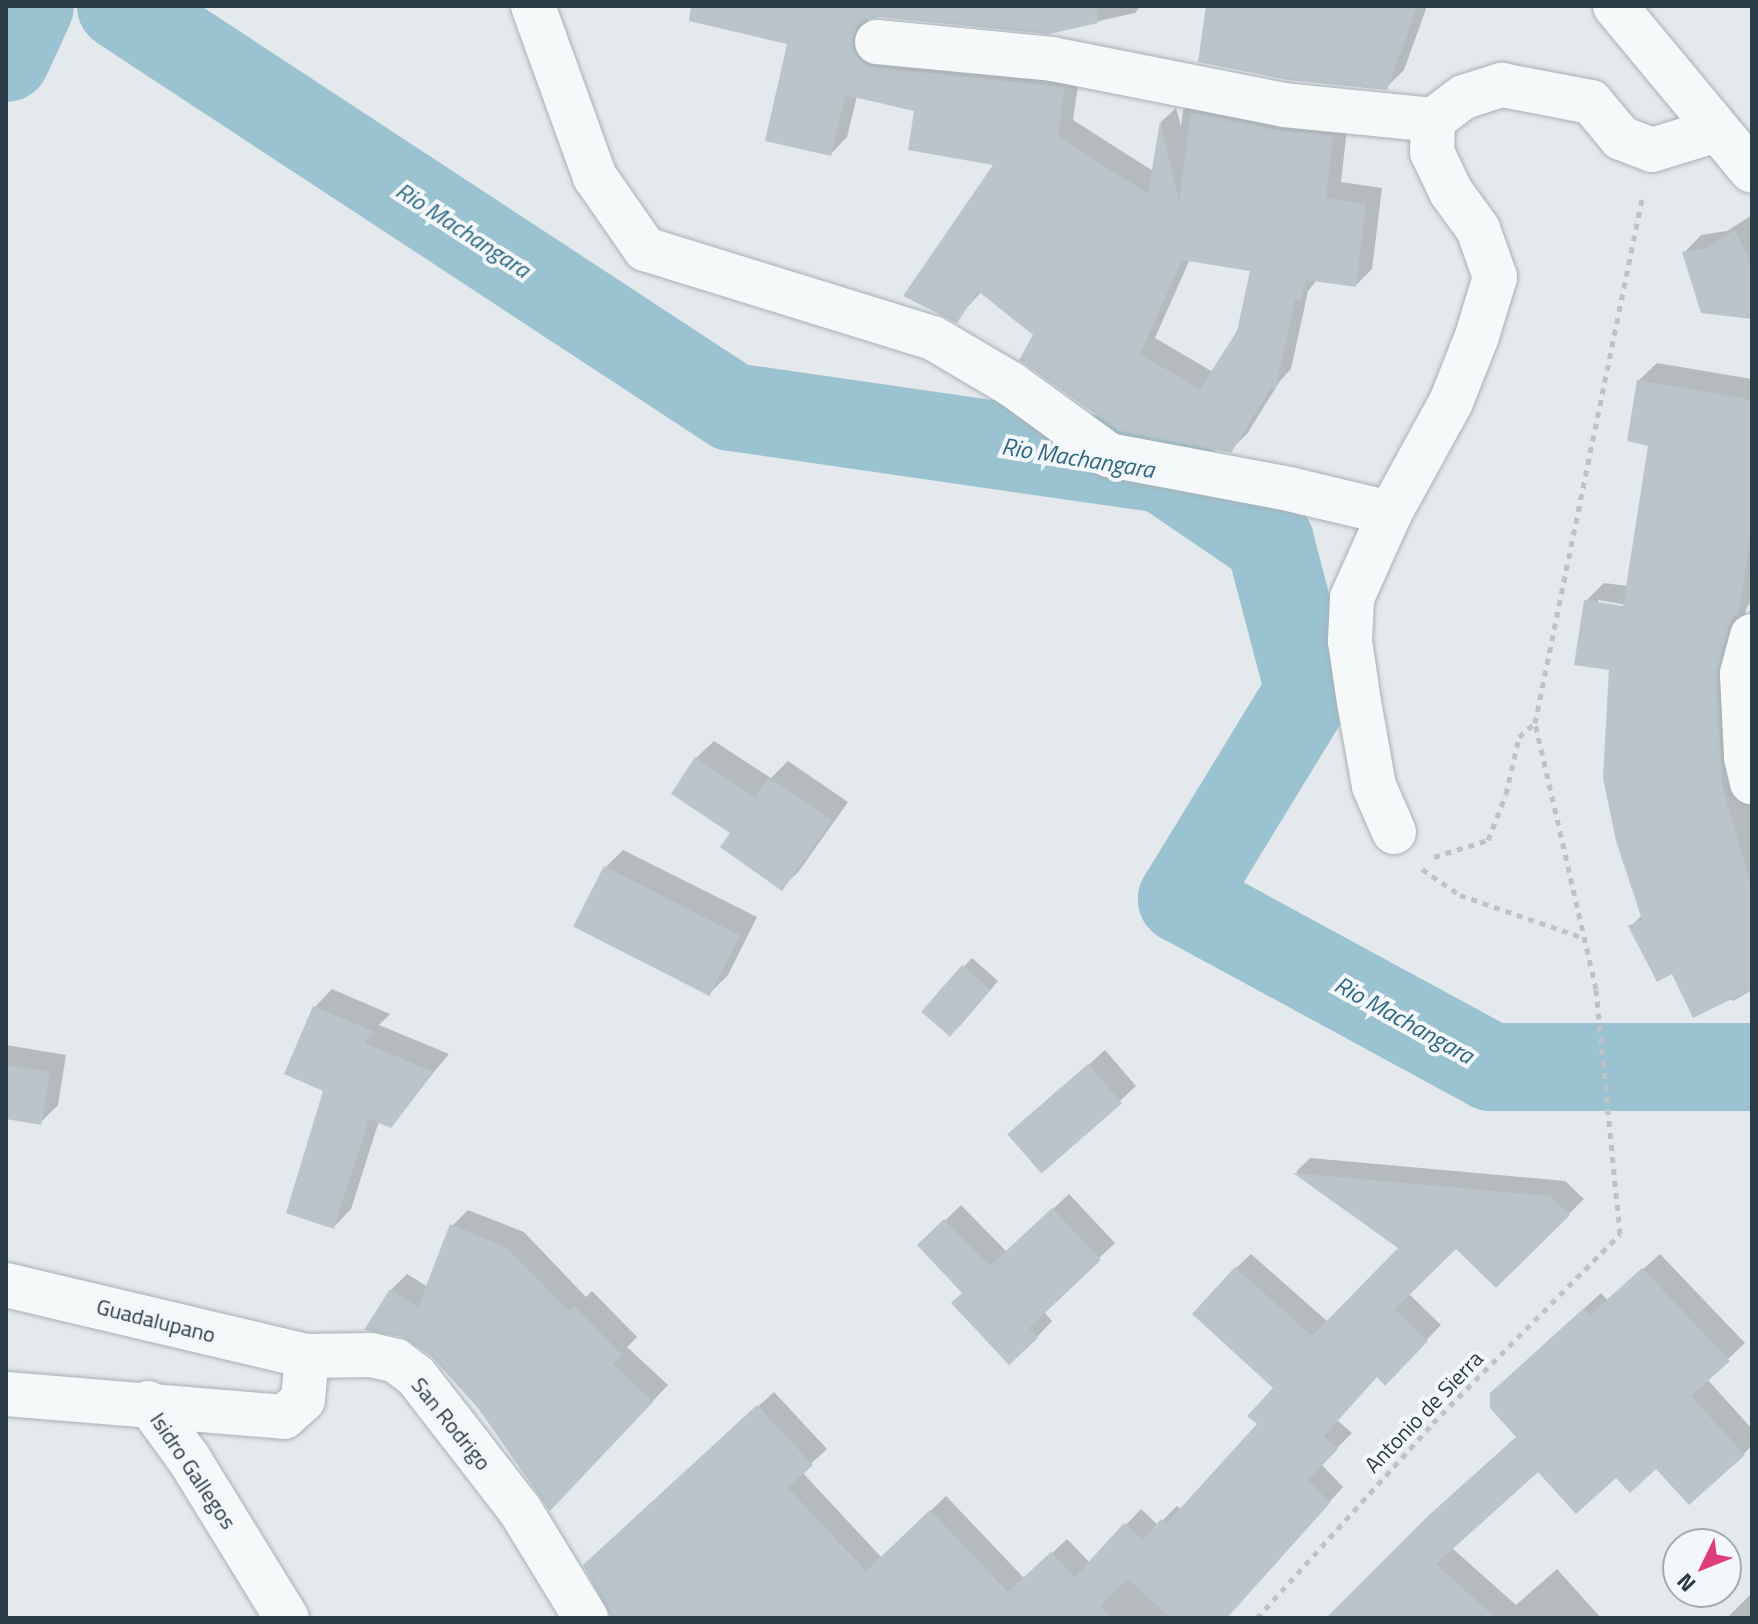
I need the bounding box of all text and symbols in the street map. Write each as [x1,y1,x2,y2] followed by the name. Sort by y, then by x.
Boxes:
[390,176,536,284] water label: Rio Machangara
[1000,432,1156,484] water label: Rio Machangara
[1330,970,1478,1070] water label: Rio Machangara
[94,1293,218,1349] street label: Guadalupano
[1359,1346,1489,1478] street label: Antonio de Sierra
[406,1372,496,1476] street label: San Rodrigo
[144,1408,242,1534] street label: Isidro Gallegos
[1662,1528,1742,1608] north arrow
[1668,1566,1704,1600] text: N

